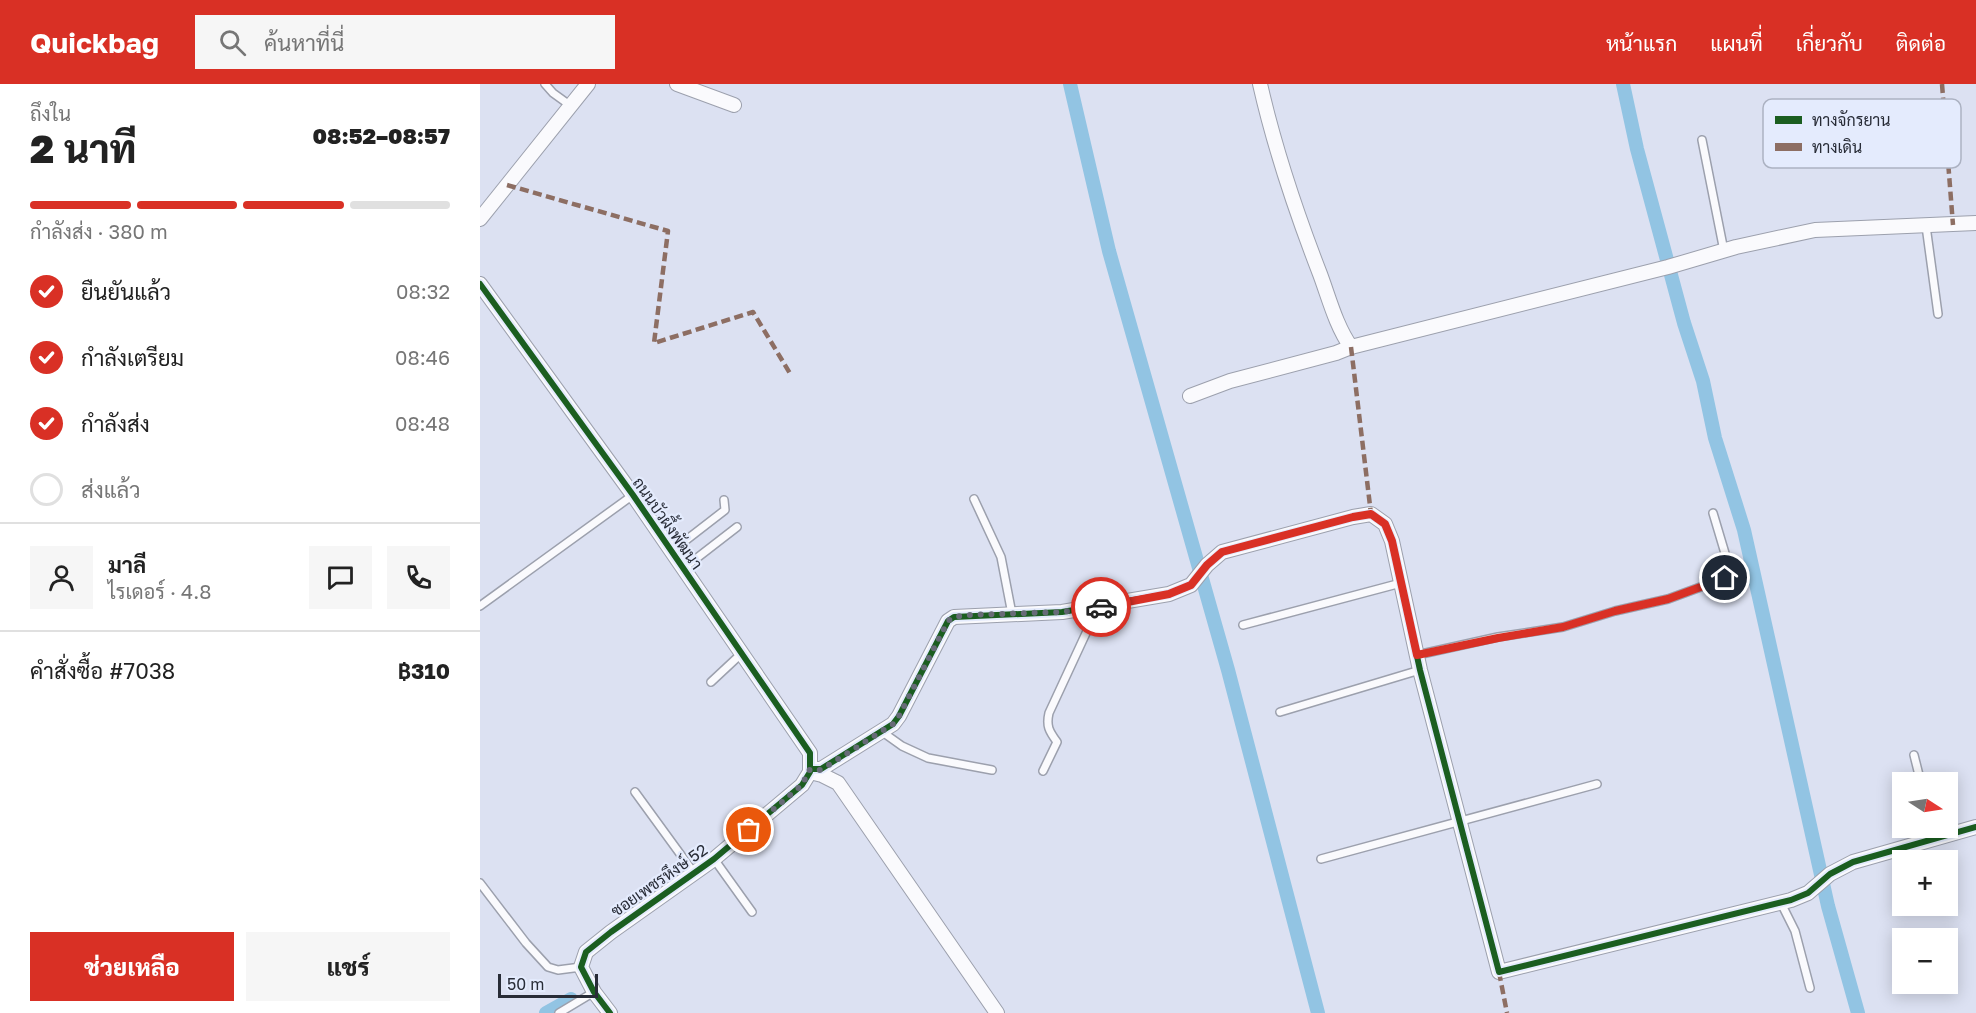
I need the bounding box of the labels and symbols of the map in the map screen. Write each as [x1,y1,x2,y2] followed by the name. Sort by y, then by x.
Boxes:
[1763,99,1961,168] legend
[1812,110,1891,130] text: ทางจักรยาน
[1812,137,1862,157] text: ทางเดิน
[629,471,710,573] street label: ถนนบัวผึ้งพัฒนา
[1699,552,1750,603] pin
[1071,577,1131,637] courier
[1892,772,1958,838] north arrow
[723,804,774,855] pin
[606,838,711,921] street label: ซอยเพชรหึงษ์ 52
[498,971,598,998] scale bar

